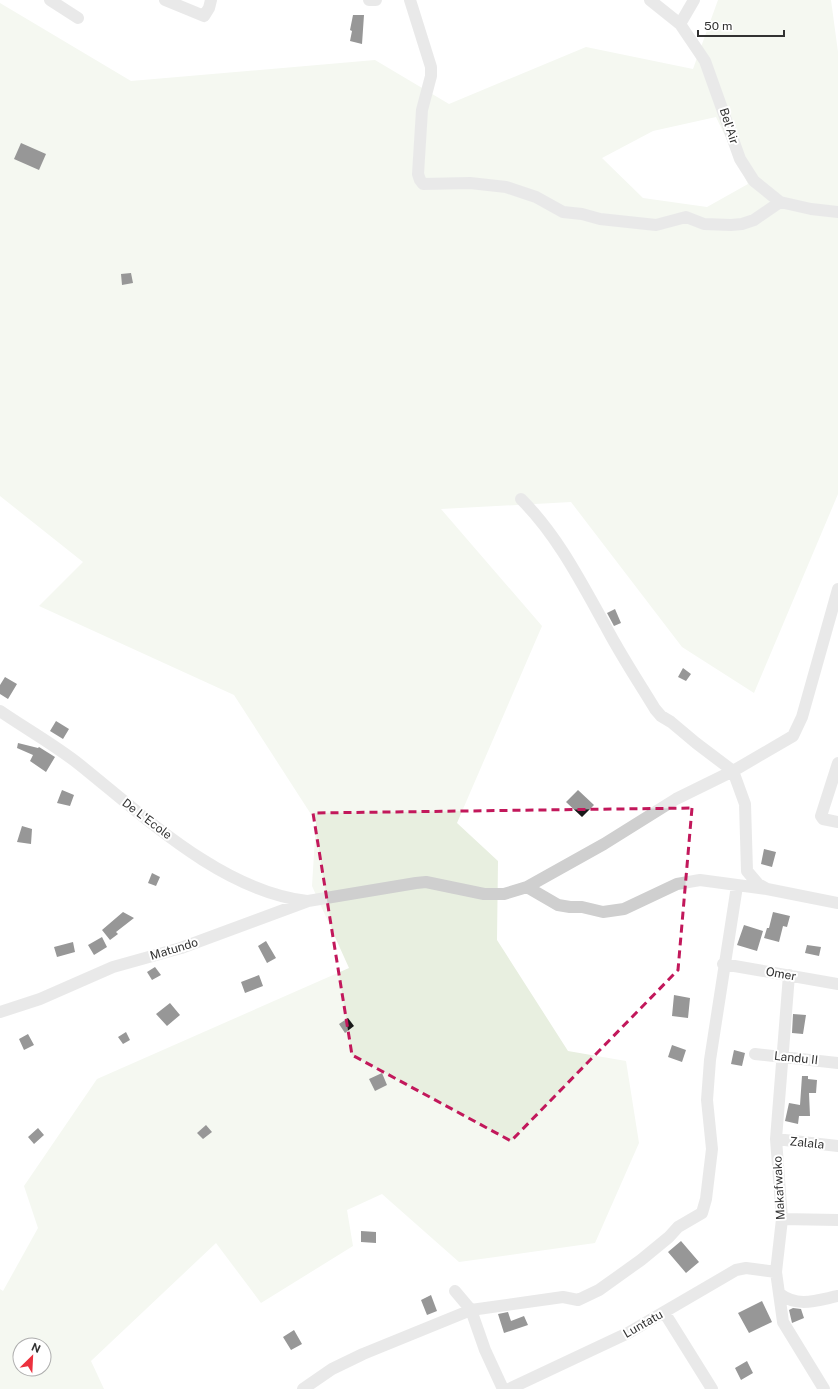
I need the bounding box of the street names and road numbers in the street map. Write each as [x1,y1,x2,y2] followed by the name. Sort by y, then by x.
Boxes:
[717,106,742,146] street label: Bel'Air
[119,796,175,842] street label: De L'Ecole
[148,935,200,963] street label: Matundo
[765,964,798,984] street label: Omer
[773,1049,819,1067] street label: Landu II
[789,1134,825,1152] street label: Zalala
[770,1155,788,1220] street label: Makafwako
[621,1307,665,1341] street label: Luntatu

